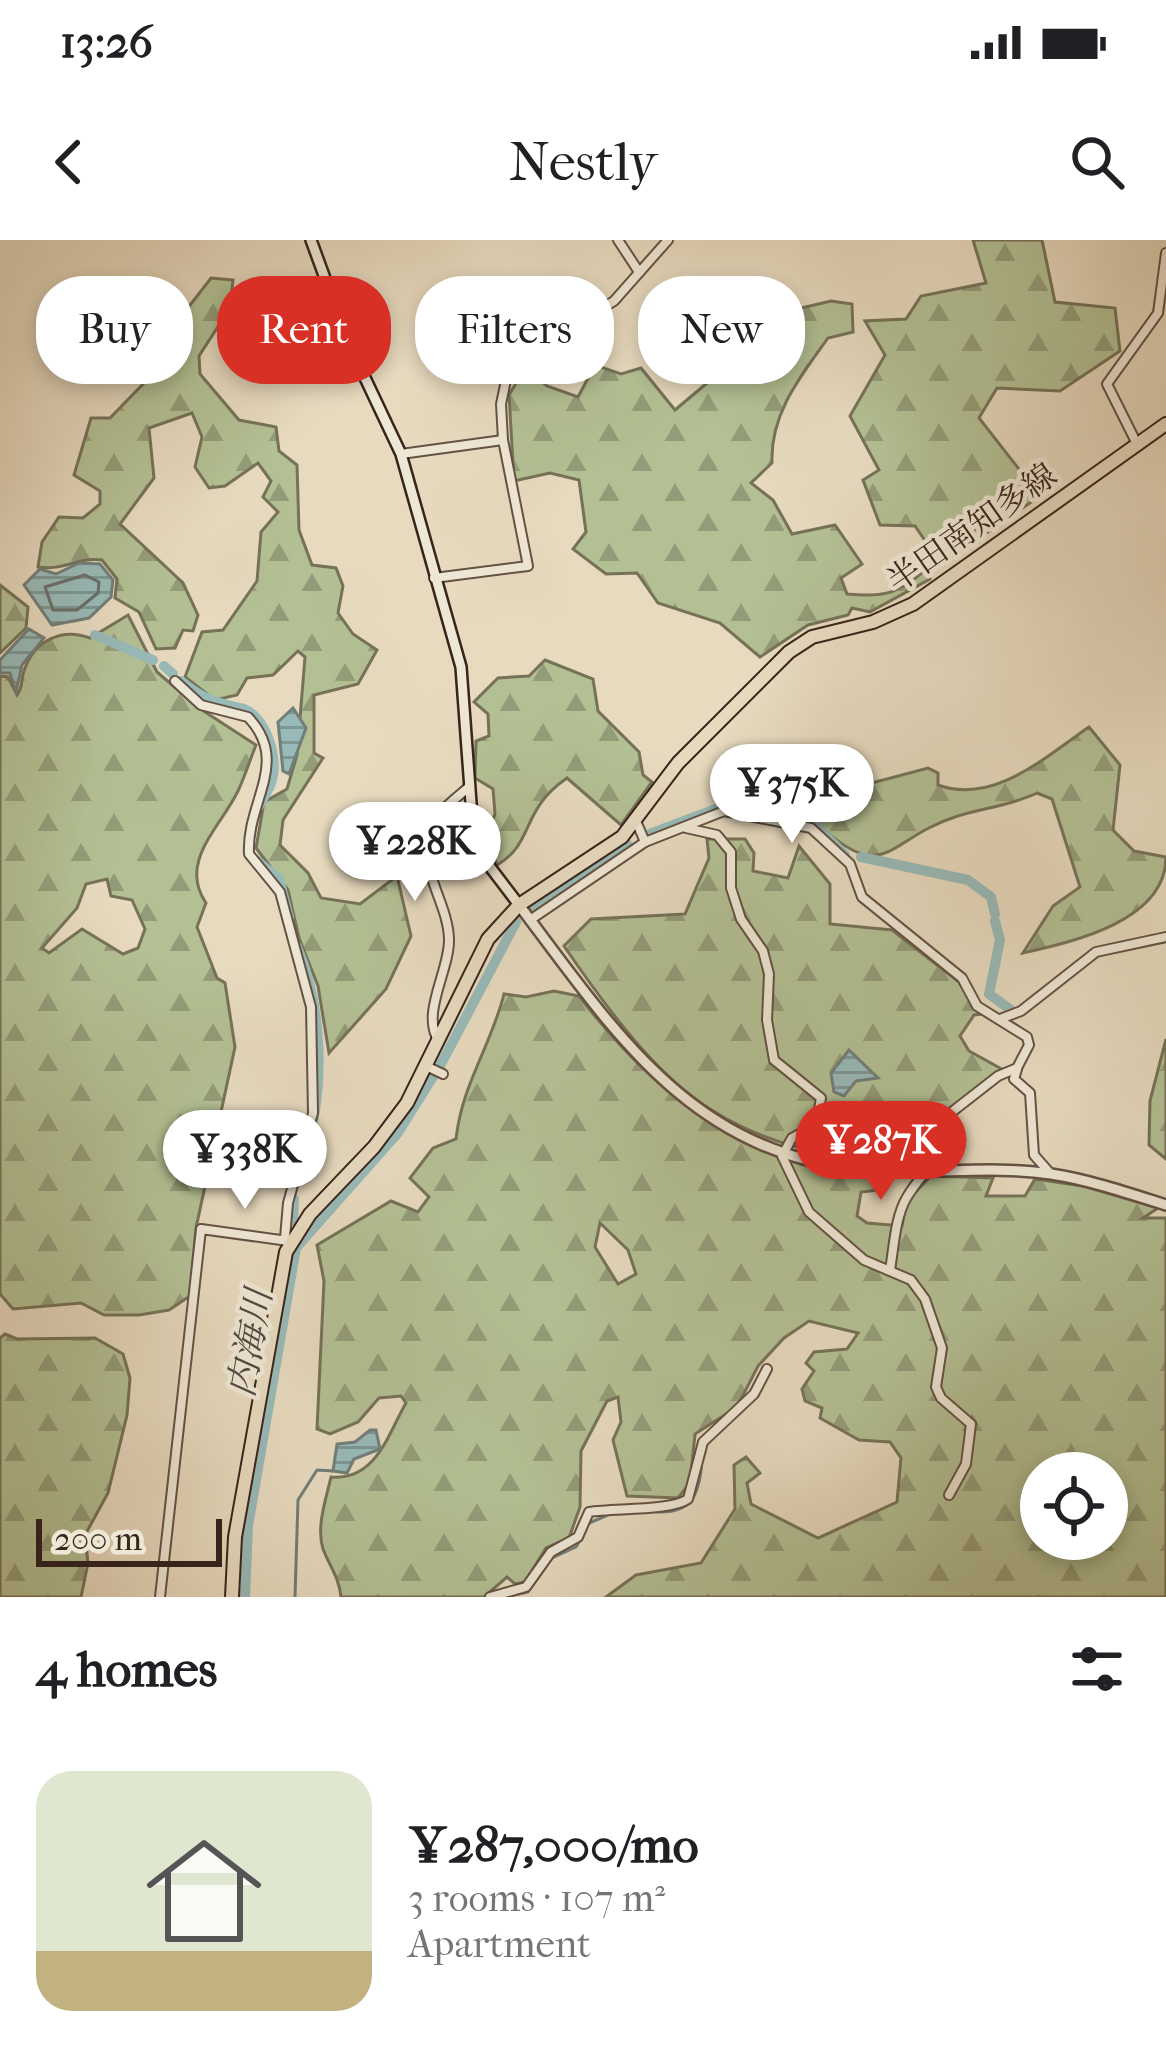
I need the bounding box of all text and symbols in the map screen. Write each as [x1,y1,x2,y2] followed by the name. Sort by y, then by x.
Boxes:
[60,16,153,69] text: 13:26
[36,129,102,195] icon: back
[1064,129,1130,195] icon: search
[509,131,657,194] text: Nestly
[36,276,193,384] chip: Buy
[217,276,391,384] chip: Rent
[415,276,614,384] chip: Filters
[638,276,805,384] chip: New
[880,455,1064,601] street label: 半田南知多線
[708,744,876,846] pin: ¥375K
[737,760,847,806] text: ¥375K
[331,802,499,904] pin: ¥228K
[356,818,474,864] text: ¥228K
[797,1101,965,1203] pin: ¥287K
[161,1110,329,1212] pin: ¥338K
[822,1117,940,1163] text: ¥287K
[190,1126,300,1172] text: ¥338K
[220,1282,281,1400] water label: 内海川
[1020,1452,1128,1560] map controls
[1020,1452,1128,1560] button: locate
[36,1513,222,1566] scale bar
[54,1520,142,1559] text: 200 m
[1064,1636,1130,1702] icon: filters
[36,1639,217,1699] text: 4 homes
[408,1815,699,1875] text: ¥287,000/mo
[132,1819,276,1963] icon: home
[408,1875,665,1921] text: 3 rooms · 107 m²
[408,1921,591,1967] text: Apartment

